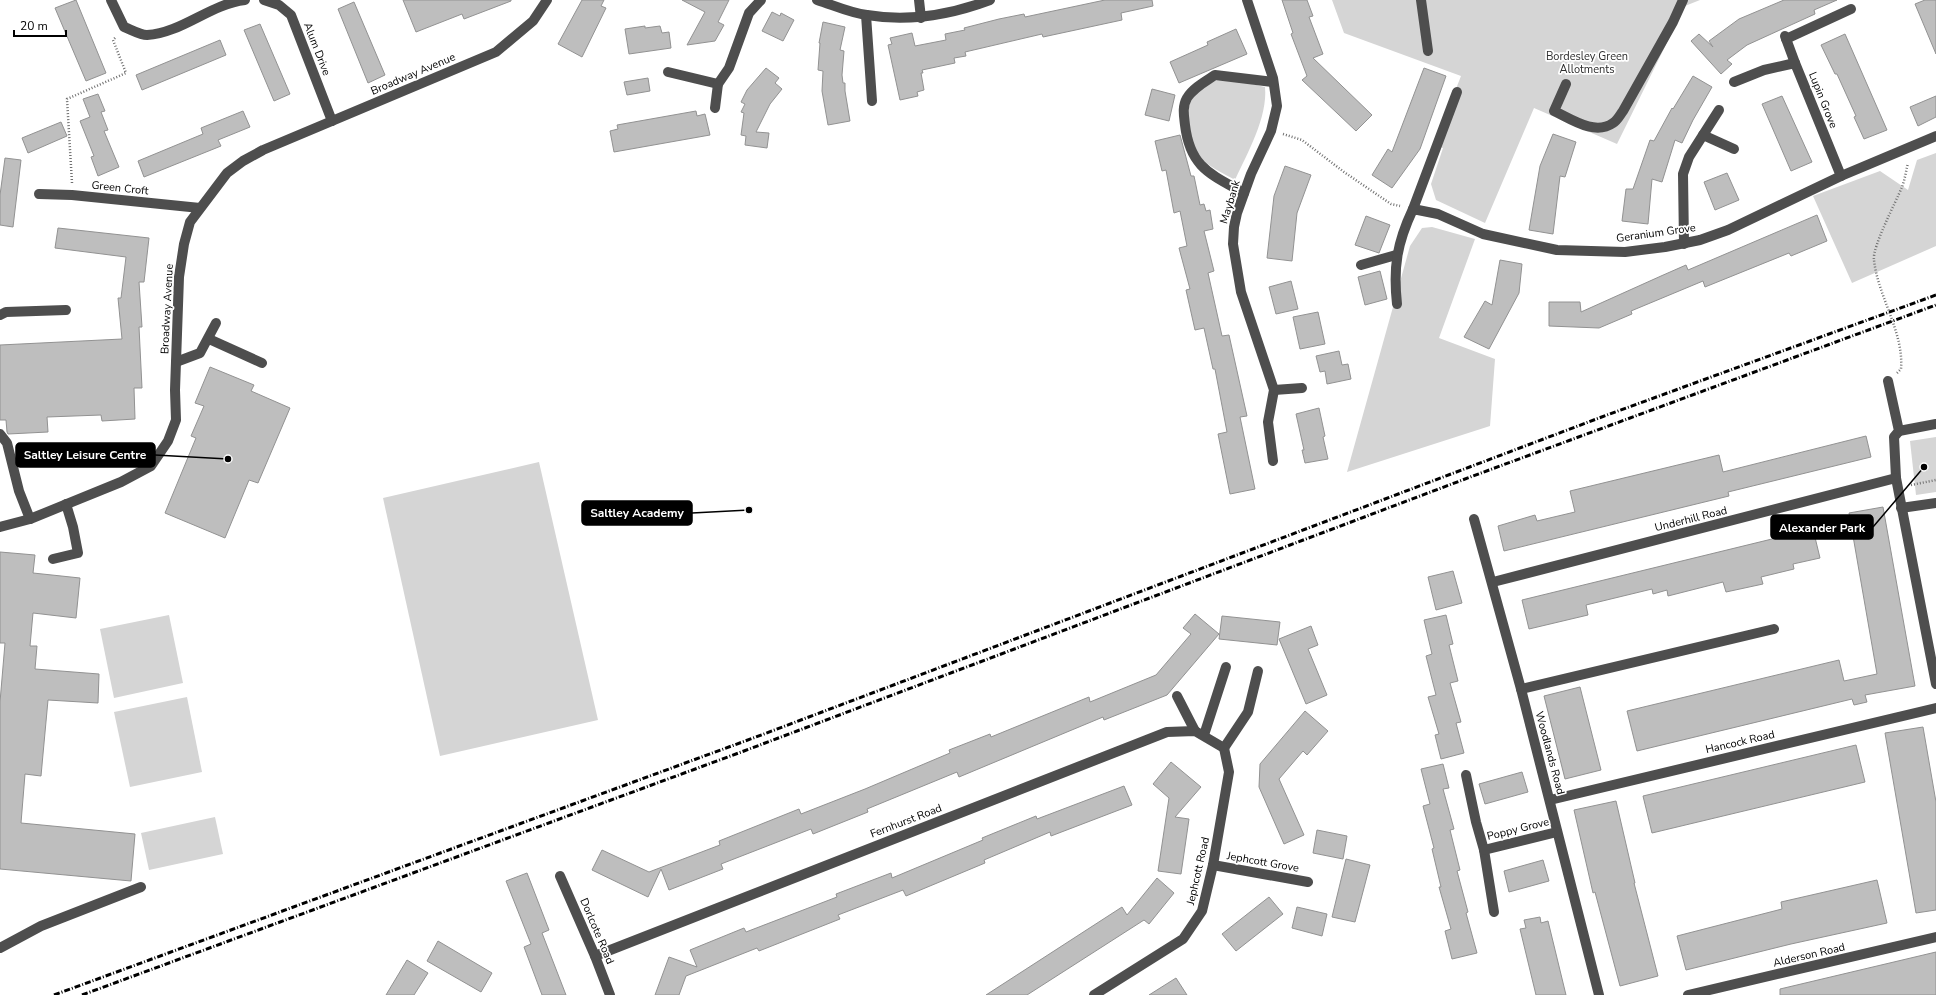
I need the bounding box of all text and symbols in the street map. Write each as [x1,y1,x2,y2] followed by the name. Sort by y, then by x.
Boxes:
[14,12,66,38] scale bar
[20,18,48,34] text: 20 m
[300,20,334,78] street label: Alum Drive
[368,49,458,99] street label: Broadway Avenue
[1546,49,1628,77] park label: Bordesley Green Allotments
[1805,70,1841,130] street label: Lupin Grove
[91,178,149,198] street label: Green Croft
[1216,178,1244,226] street label: Maybank
[1615,220,1697,246] street label: Geranium Grove
[157,263,177,355] street label: Broadway Avenue
[16,443,155,467] callout: Saltley Leisure Centre
[24,447,147,463] text: Saltley Leisure Centre
[582,501,692,525] callout: Saltley Academy
[1653,503,1729,535] street label: Underhill Road
[590,505,685,521] text: Saltley Academy
[1771,515,1873,539] callout: Alexander Park
[1779,520,1866,536] text: Alexander Park
[1532,710,1568,796] street label: Woodlands Road
[1704,727,1776,757] street label: Hancock Road
[868,800,944,842] street label: Fernhurst Road
[1485,814,1551,844] street label: Poppy Grove
[1183,836,1213,907] street label: Jephcott Road
[1225,848,1300,876] street label: Jephcott Grove
[576,896,618,966] street label: Dorlcote Road
[1772,939,1846,971] street label: Alderson Road

